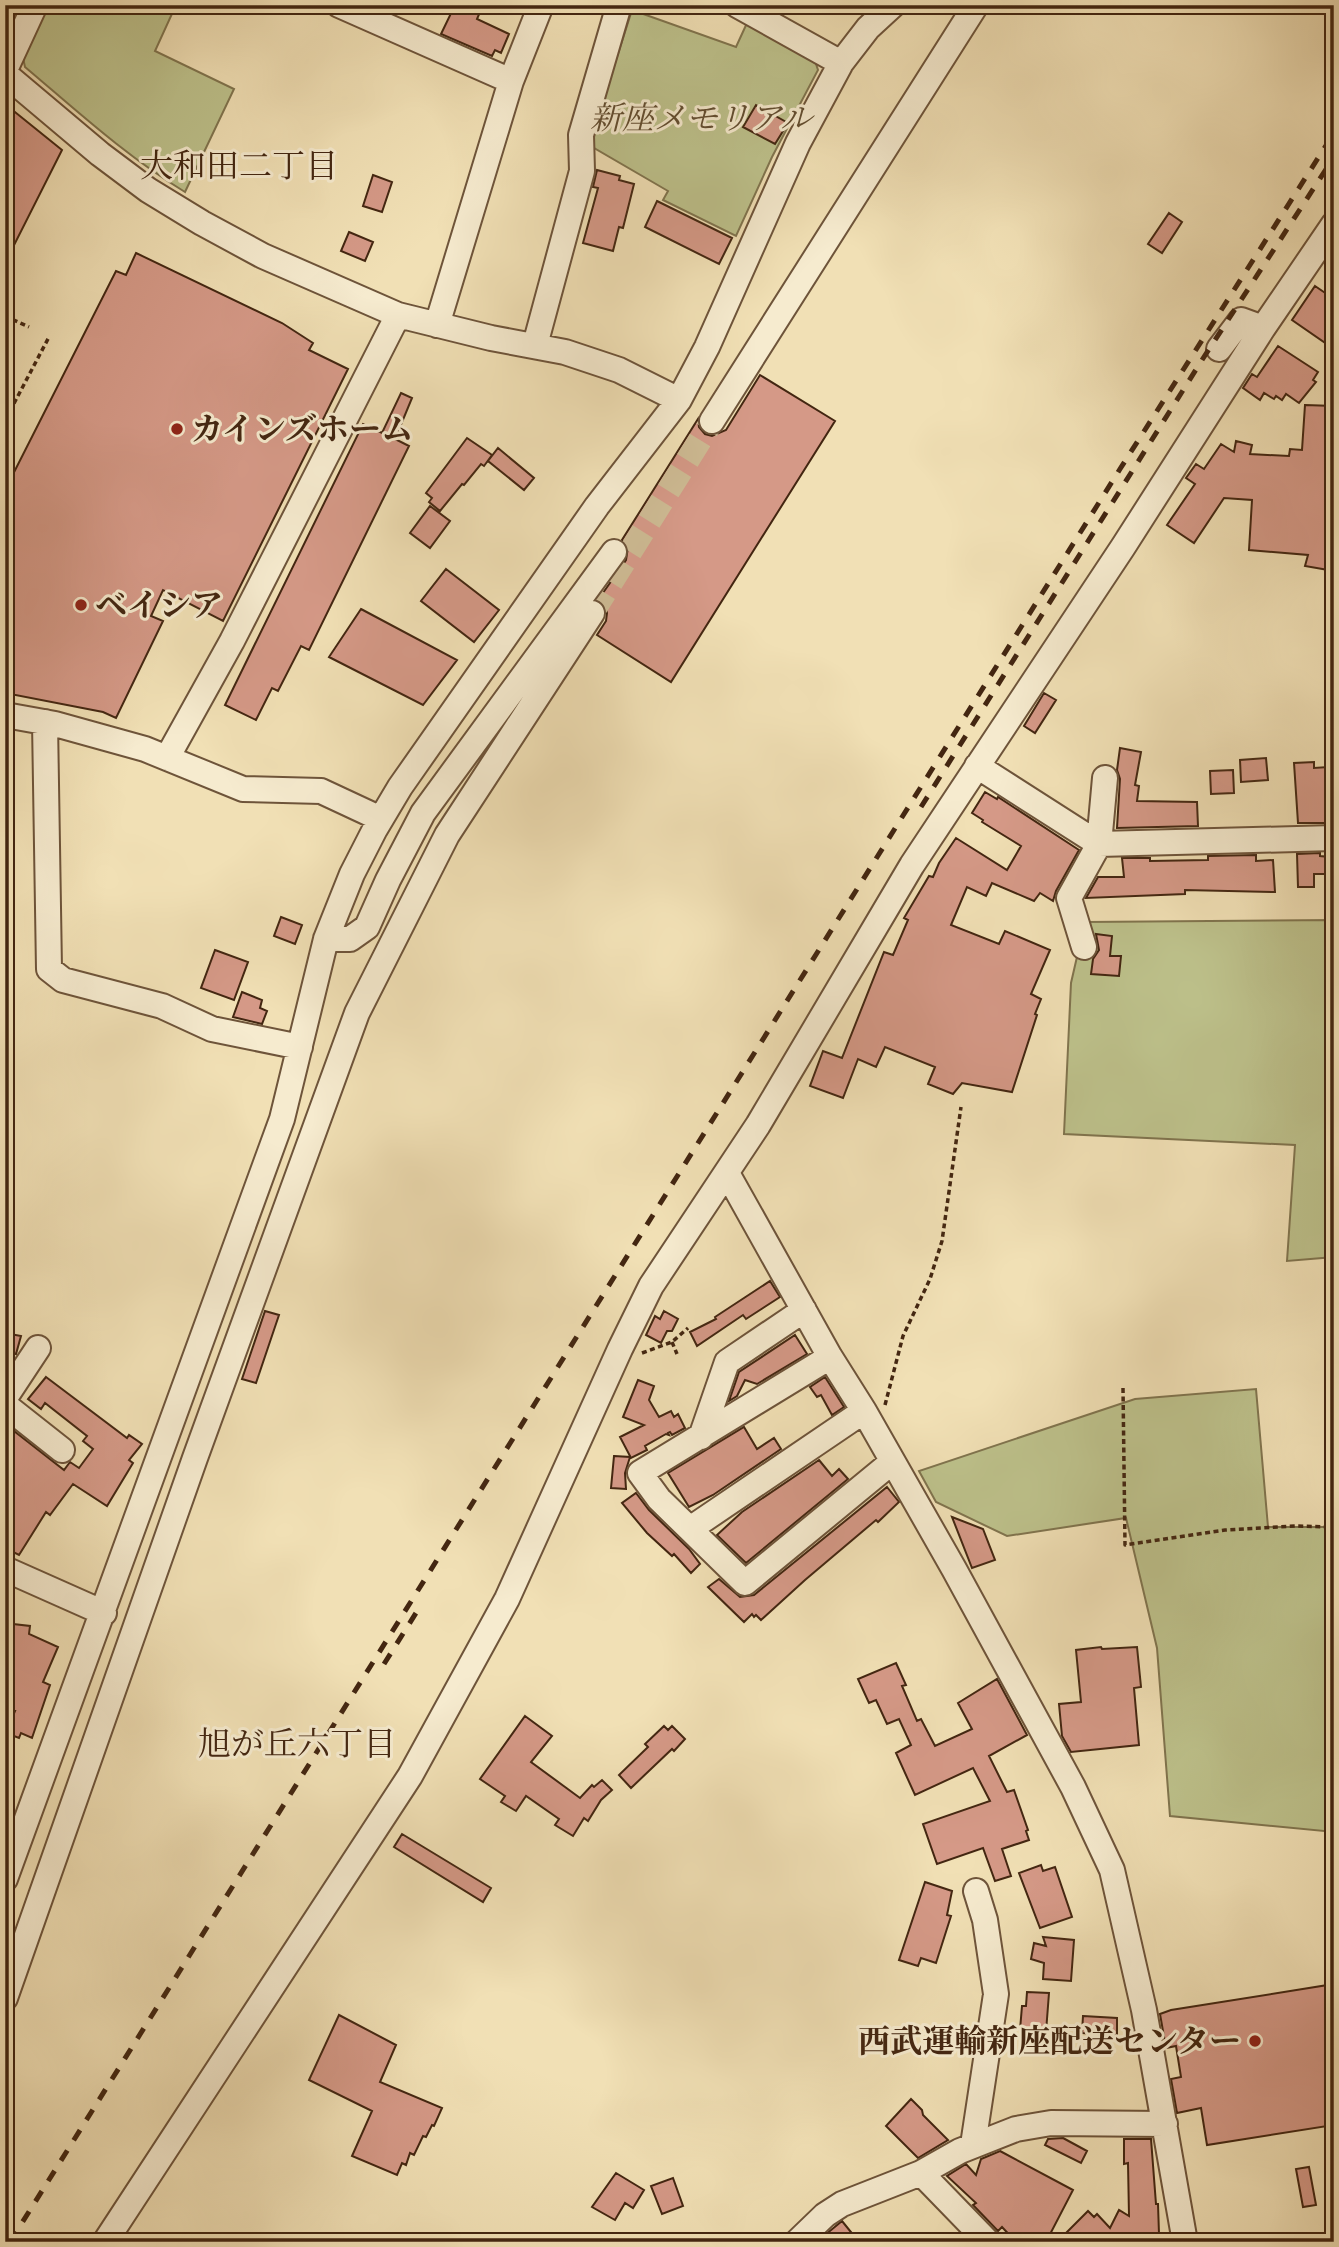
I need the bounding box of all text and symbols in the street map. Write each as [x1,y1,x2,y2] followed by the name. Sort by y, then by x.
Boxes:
[590,97,815,139] park label: 新座メモリアル
[140,144,338,187] district label: 大和田二丁目
[191,408,413,450] place label: カインズホーム
[169,421,185,437] marker: カインズホーム
[95,584,223,626] place label: ベイシア
[73,597,89,613] marker: ベイシア
[198,1722,396,1765] district label: 旭が丘六丁目
[858,2020,1241,2062] place label: 西武運輸新座配送センター
[1247,2033,1263,2049] marker: 西武運輸新座配送センター

